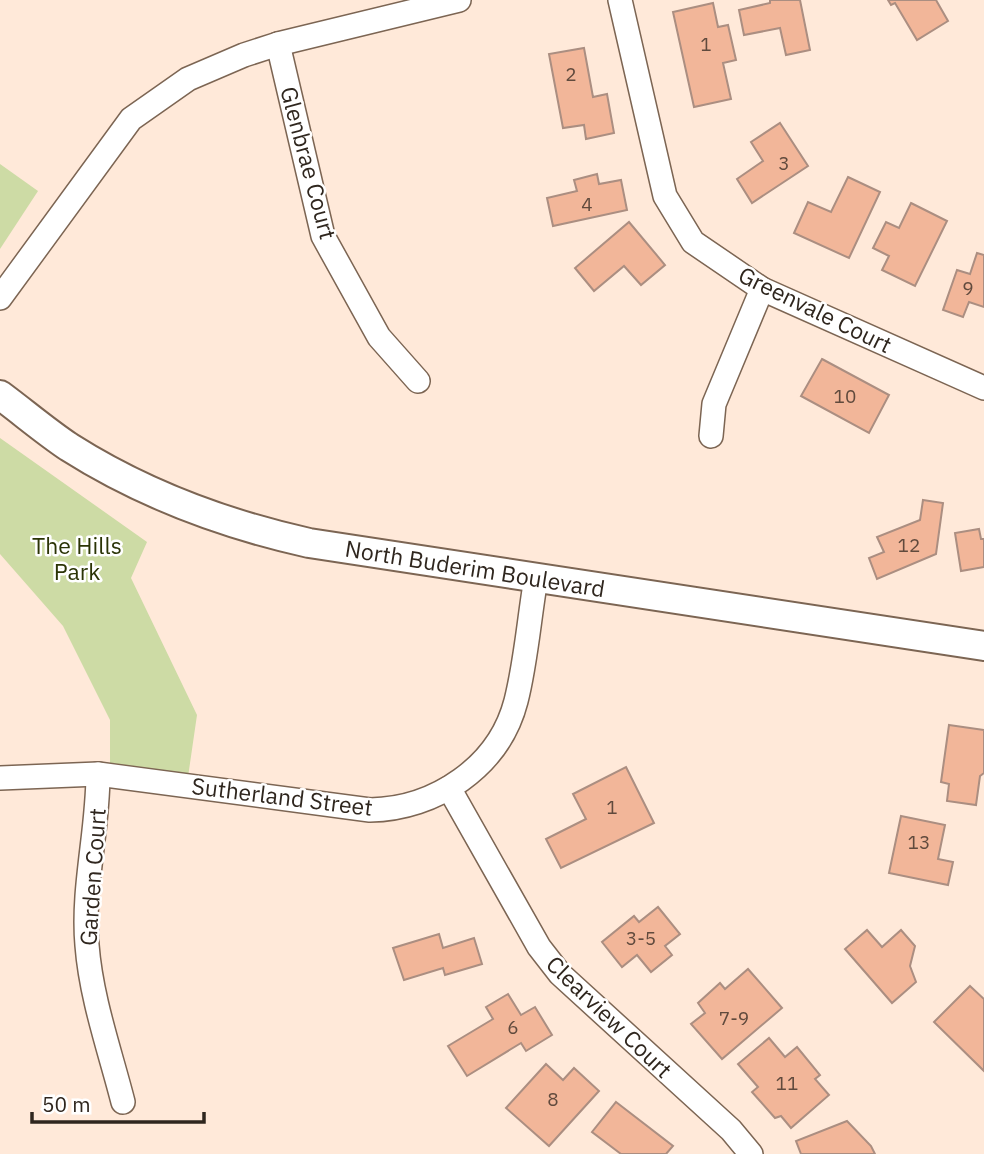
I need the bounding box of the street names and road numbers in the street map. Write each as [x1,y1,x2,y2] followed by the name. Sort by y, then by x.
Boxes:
[274,83,344,242] street label: Glenbrae Court
[734,259,897,359] street label: Greenvale Court
[343,533,607,603] street label: North Buderim Boulevard
[190,770,374,822] street label: Sutherland Street
[72,807,112,947] street label: Garden Court
[540,949,679,1084] street label: Clearview Court

